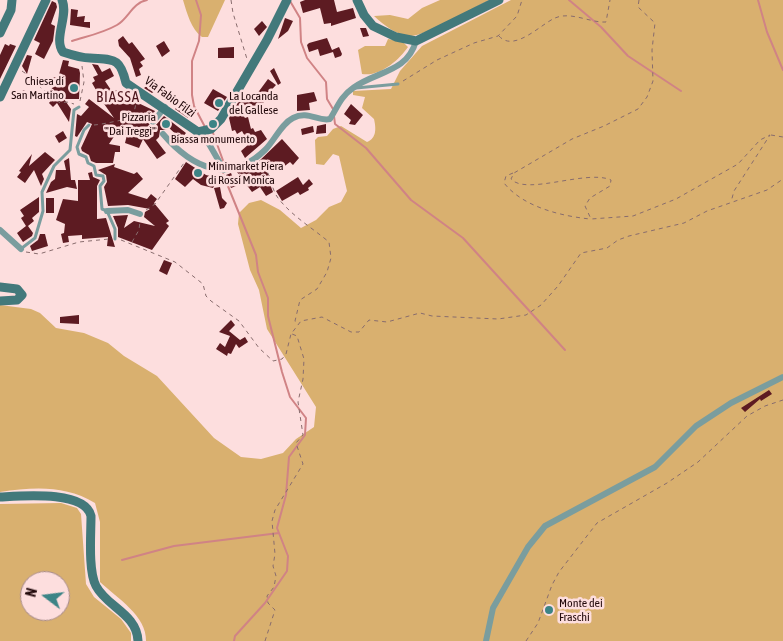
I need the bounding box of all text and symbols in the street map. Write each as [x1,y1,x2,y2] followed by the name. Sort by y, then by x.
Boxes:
[11,74,64,102] place label: Chiesa di San Martino
[142,74,198,120] street label: Via Fabio Filzi
[68,82,80,94] marker: Chiesa di San Martino
[95,88,141,106] district label: BIASSA
[229,89,278,117] place label: La Locanda del Gallese
[213,97,225,109] marker: La Locanda del Gallese
[105,110,156,138] place label: Pizzaria "Dai Treggi"
[160,118,172,130] marker: Pizzaria "Dai Treggi"
[207,118,219,130] marker: Biassa monumento
[171,132,255,146] place label: Biassa monumento
[208,159,283,187] place label: Minimarket Piera di Rossi Monica
[192,167,204,179] marker: Minimarket Piera di Rossi Monica
[20,571,70,621] north arrow
[23,586,40,598] text: N
[559,596,603,624] place label: Monte dei Fraschi
[543,604,555,616] marker: Monte dei Fraschi

